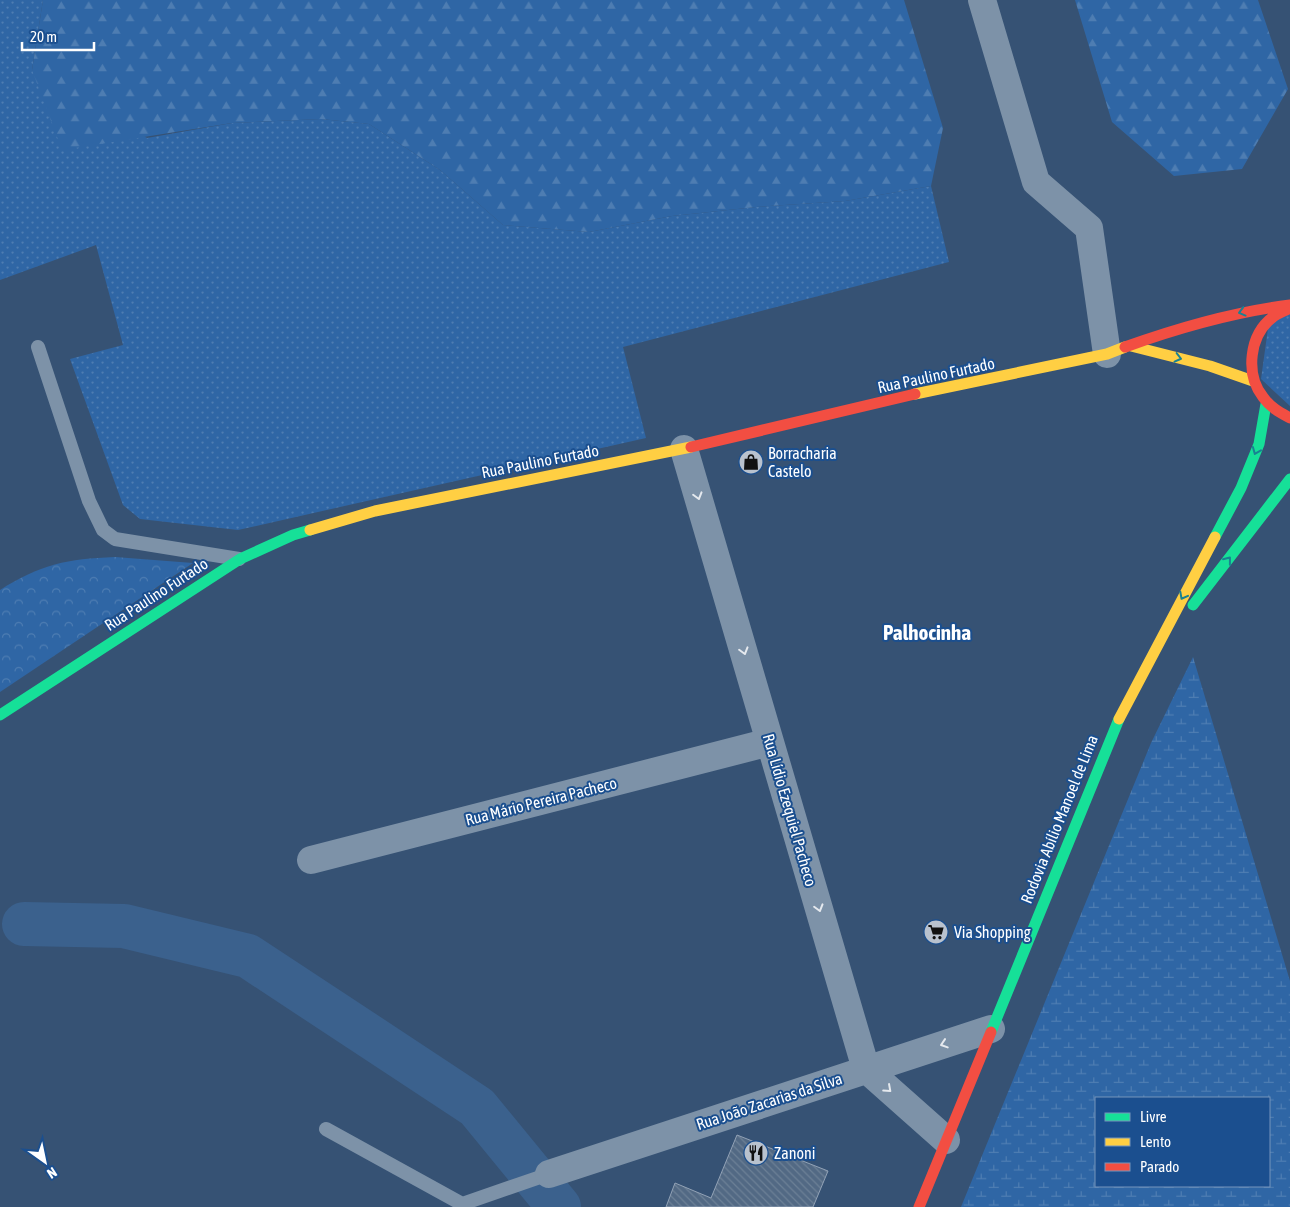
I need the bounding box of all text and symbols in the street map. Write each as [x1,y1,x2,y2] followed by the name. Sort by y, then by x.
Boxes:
[22,20,95,52] scale bar
[30,28,57,45] text: 20 m
[1238,307,1246,317] one-way arrow
[1174,352,1182,363] one-way arrow
[876,354,996,396] street label: Rua Paulino Furtado
[480,441,600,481] street label: Rua Paulino Furtado
[768,444,837,480] place label: Borracharia Castelo
[1252,446,1262,455] one-way arrow
[738,449,764,475] shop icon: Borracharia Castelo
[692,491,702,499] one-way arrow
[101,554,211,634] street label: Rua Paulino Furtado
[1222,557,1230,566] one-way arrow
[1179,591,1189,600] one-way arrow
[883,620,971,644] district label: Palhocinha
[738,647,748,655] one-way arrow
[759,732,820,889] street label: Rua Lídio Ezequiel Pacheco
[1017,732,1101,906] street label: Rodovia Abílio Manoel de Lima
[463,773,619,829] street label: Rua Mário Pereira Pacheco
[813,904,823,912] one-way arrow
[923,919,949,945] supermarket icon: Via Shopping
[954,923,1031,942] place label: Via Shopping
[940,1038,949,1048] one-way arrow
[694,1069,844,1133] street label: Rua João Zacarias da Silva
[883,1083,892,1092] one-way arrow
[1095,1097,1270,1187] legend
[1140,1108,1167,1125] text: Livre
[1140,1133,1171,1150] text: Lento
[20,1137,70,1187] north arrow
[743,1140,769,1166] restaurant icon: Zanoni
[774,1144,815,1162] place label: Zanoni
[1140,1158,1179,1175] text: Parado
[44,1164,60,1182] text: N

